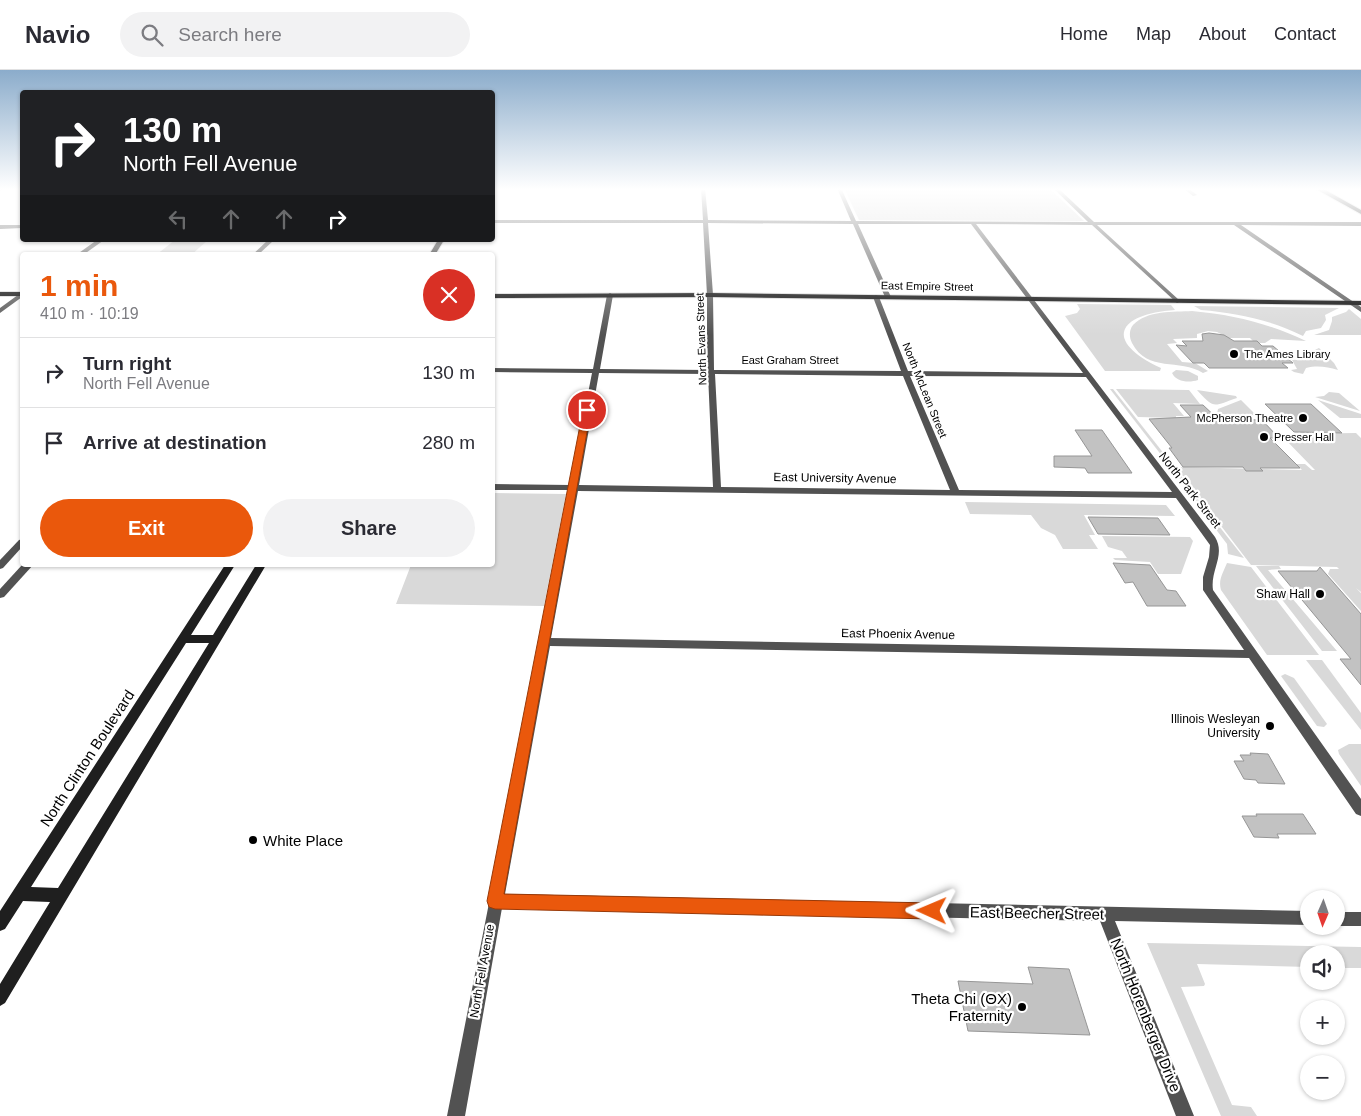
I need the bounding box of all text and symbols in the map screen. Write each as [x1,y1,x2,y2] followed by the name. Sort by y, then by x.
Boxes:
[120,12,470,57] search box
[25,21,90,48] text: Navio
[138,21,166,49] icon: search
[178,24,282,45] text: Search here
[1060,24,1108,44] text: Home
[1136,24,1171,44] text: Map
[1199,24,1246,44] text: About
[1274,24,1336,44] text: Contact
[40,110,105,175] icon: right
[123,110,222,149] text: 130 m
[123,151,297,176] text: North Fell Avenue
[164,205,192,233] icon: left
[217,205,245,233] icon: ahead
[270,205,298,233] icon: ahead
[323,205,351,233] icon: right
[40,269,118,302] text: 1 min
[423,269,475,321] button: close
[881,279,973,293] street label: East Empire Street
[693,292,709,386] street label: North Evans Street
[40,305,139,322] text: 410 m · 10:19
[900,341,950,439] street label: North McLean Street
[1228,348,1240,360] marker: The Ames Library
[1244,348,1331,360] place label: The Ames Library
[83,353,171,374] text: Turn right
[741,354,839,366] street label: East Graham Street
[40,359,68,387] icon: right
[422,362,475,383] text: 130 m
[83,375,210,392] text: North Fell Avenue
[566,389,608,431] pin
[573,396,601,424] icon: arrive
[1197,412,1293,424] place label: McPherson Theatre
[1297,412,1309,424] marker: McPherson Theatre
[40,429,68,457] icon: arrive
[1258,431,1270,443] marker: Presser Hall
[1274,431,1334,443] place label: Presser Hall
[83,432,267,453] text: Arrive at destination
[422,432,475,453] text: 280 m
[1156,449,1224,531] street label: North Park Street
[773,470,897,486] street label: East University Avenue
[40,499,253,557] button: Exit
[263,499,475,557] button: Share
[1256,587,1310,601] place label: Shaw Hall
[1314,588,1326,600] marker: Shaw Hall
[841,626,955,642] street label: East Phoenix Avenue
[37,687,137,829] street label: North Clinton Boulevard
[1171,712,1260,740] place label: Illinois Wesleyan University
[1264,720,1276,732] marker: Illinois Wesleyan University
[263,832,343,849] place label: White Place
[247,834,259,846] marker: White Place
[905,884,957,936] position arrow
[1300,890,1345,935] north arrow
[1300,890,1345,1100] map controls
[970,903,1105,923] street label: East Beecher Street
[467,923,497,1019] street label: North Fell Avenue
[1107,936,1185,1094] street label: North Horenberger Drive
[1300,945,1345,990] button: sound
[911,990,1012,1024] place label: Theta Chi (ΘΧ) Fraternity
[1300,1000,1345,1045] button: +
[1016,1001,1028,1013] marker: Theta Chi (ΘΧ) Fraternity
[1300,1055,1345,1100] button: −

